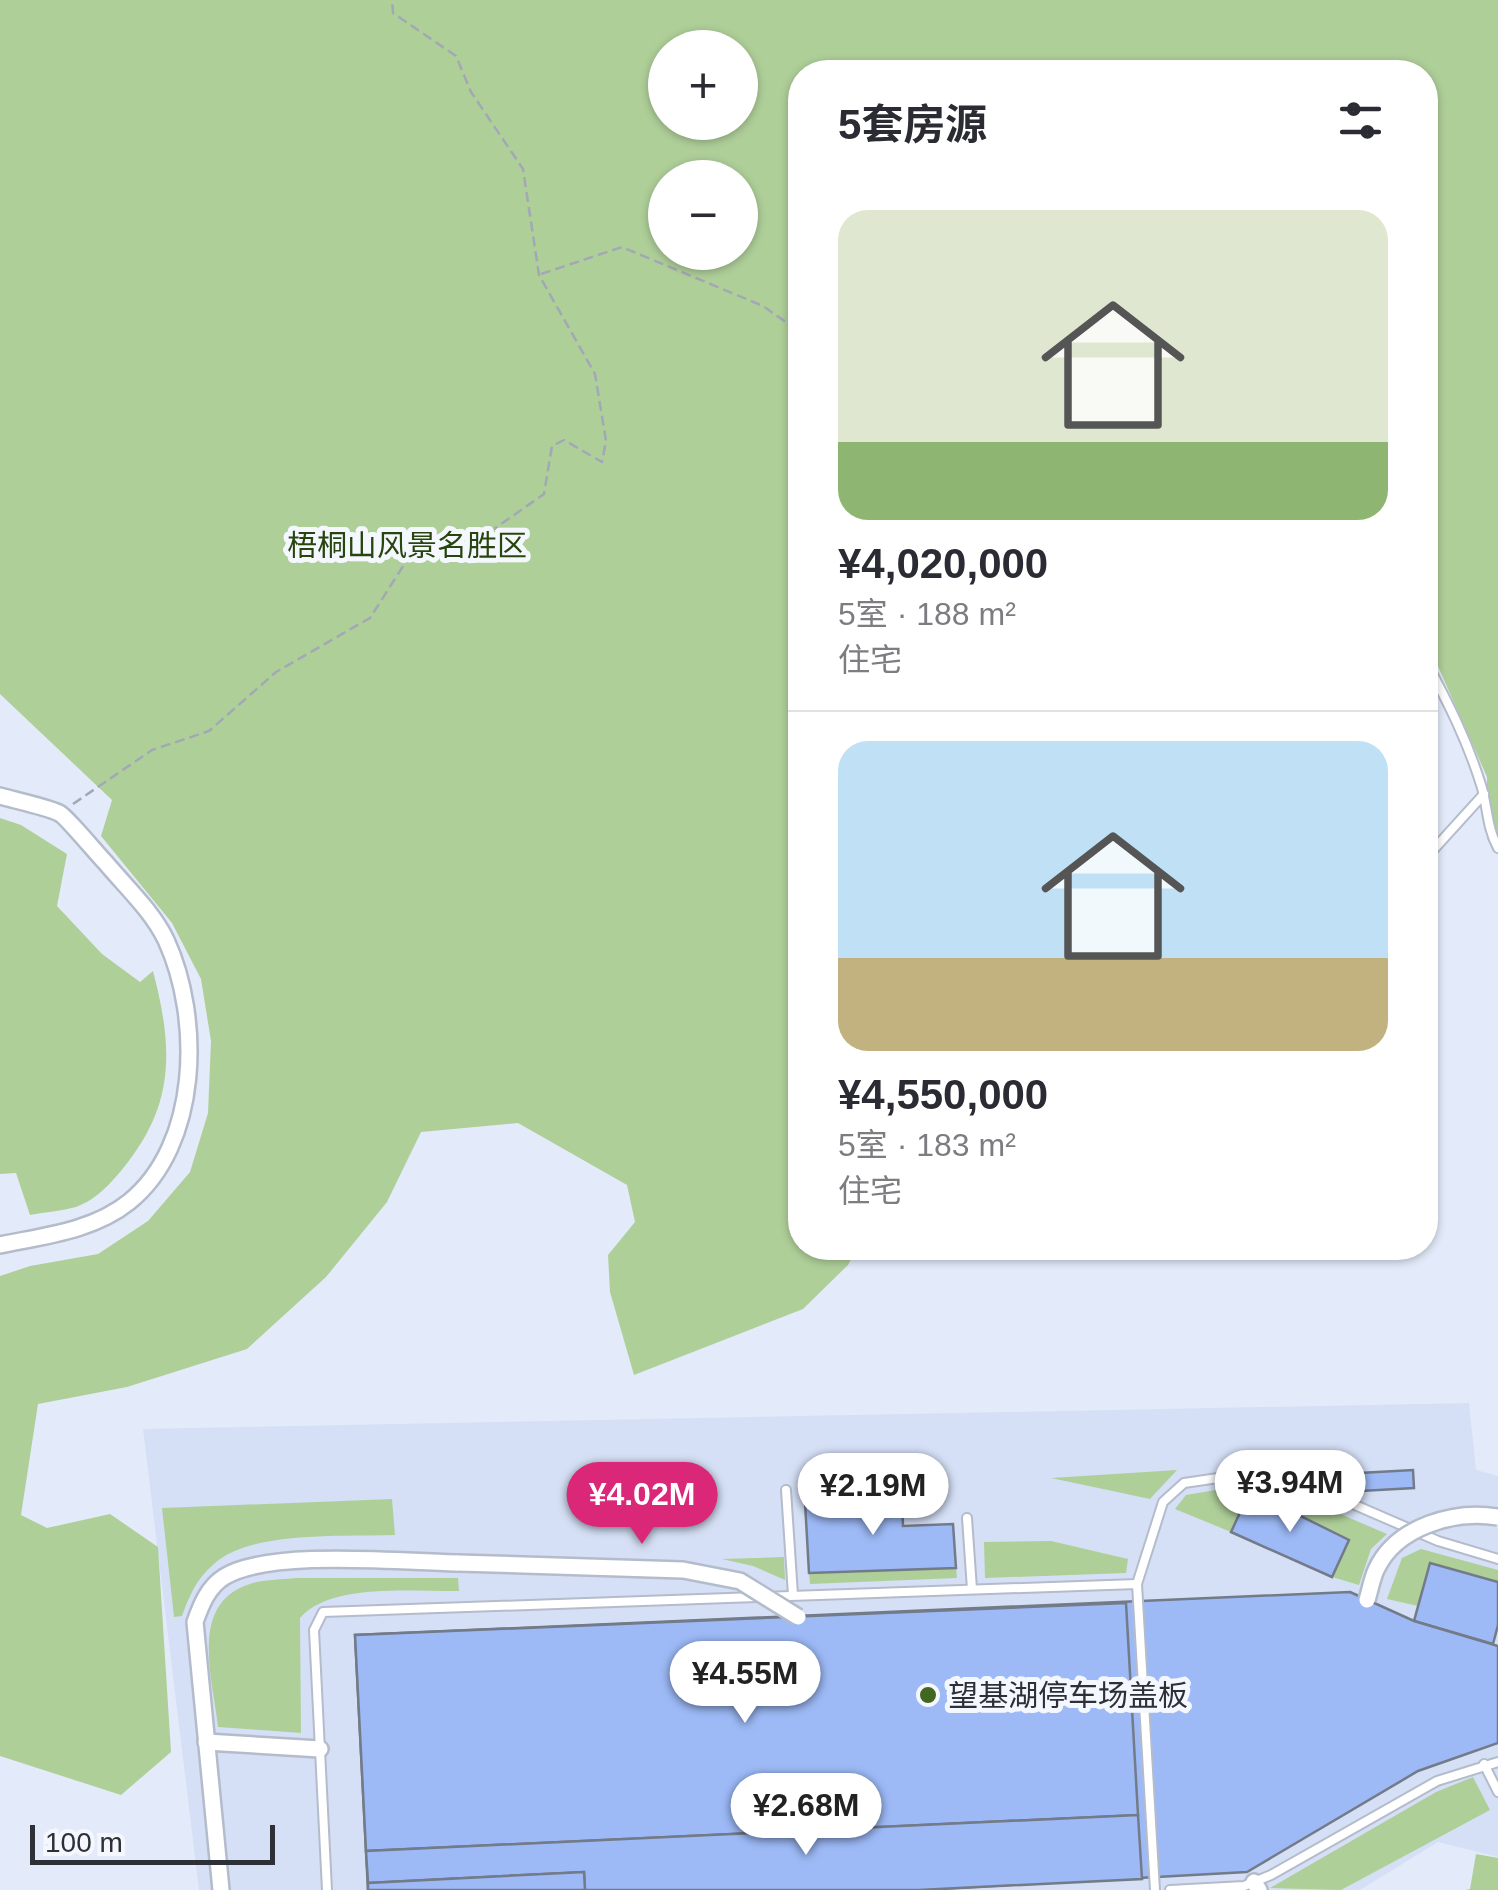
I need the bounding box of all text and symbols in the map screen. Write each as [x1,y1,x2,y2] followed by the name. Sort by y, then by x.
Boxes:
[648,30,758,270] map controls
[648,30,758,140] button: +
[1333,93,1388,148] icon: filters
[838,101,987,148] text: 5套房源
[648,160,758,270] button: −
[1023,275,1203,455] icon: home
[287,529,527,562] park label: 梧桐山风景名胜区
[838,540,1048,587] text: ¥4,020,000
[838,596,1016,632] text: 5室 · 188 m²
[838,642,902,678] text: 住宅
[1023,806,1203,986] icon: home
[838,1071,1048,1118] text: ¥4,550,000
[838,1127,1016,1163] text: 5室 · 183 m²
[838,1173,902,1209] text: 住宅
[1209,1450,1371,1535] pin: ¥3.94M
[792,1453,954,1538] pin: ¥2.19M
[561,1462,723,1547] pin: ¥4.02M
[1237,1464,1343,1500] text: ¥3.94M
[820,1467,926,1503] text: ¥2.19M
[589,1476,695,1512] text: ¥4.02M
[664,1641,826,1726] pin: ¥4.55M
[692,1655,798,1691] text: ¥4.55M
[948,1679,1188,1712] place label: 望基湖停车场盖板
[917,1684,939,1706] marker: 望基湖停车场盖板
[725,1773,887,1858] pin: ¥2.68M
[753,1787,859,1823] text: ¥2.68M
[30,1820,275,1864] scale bar
[45,1827,123,1858] text: 100 m

